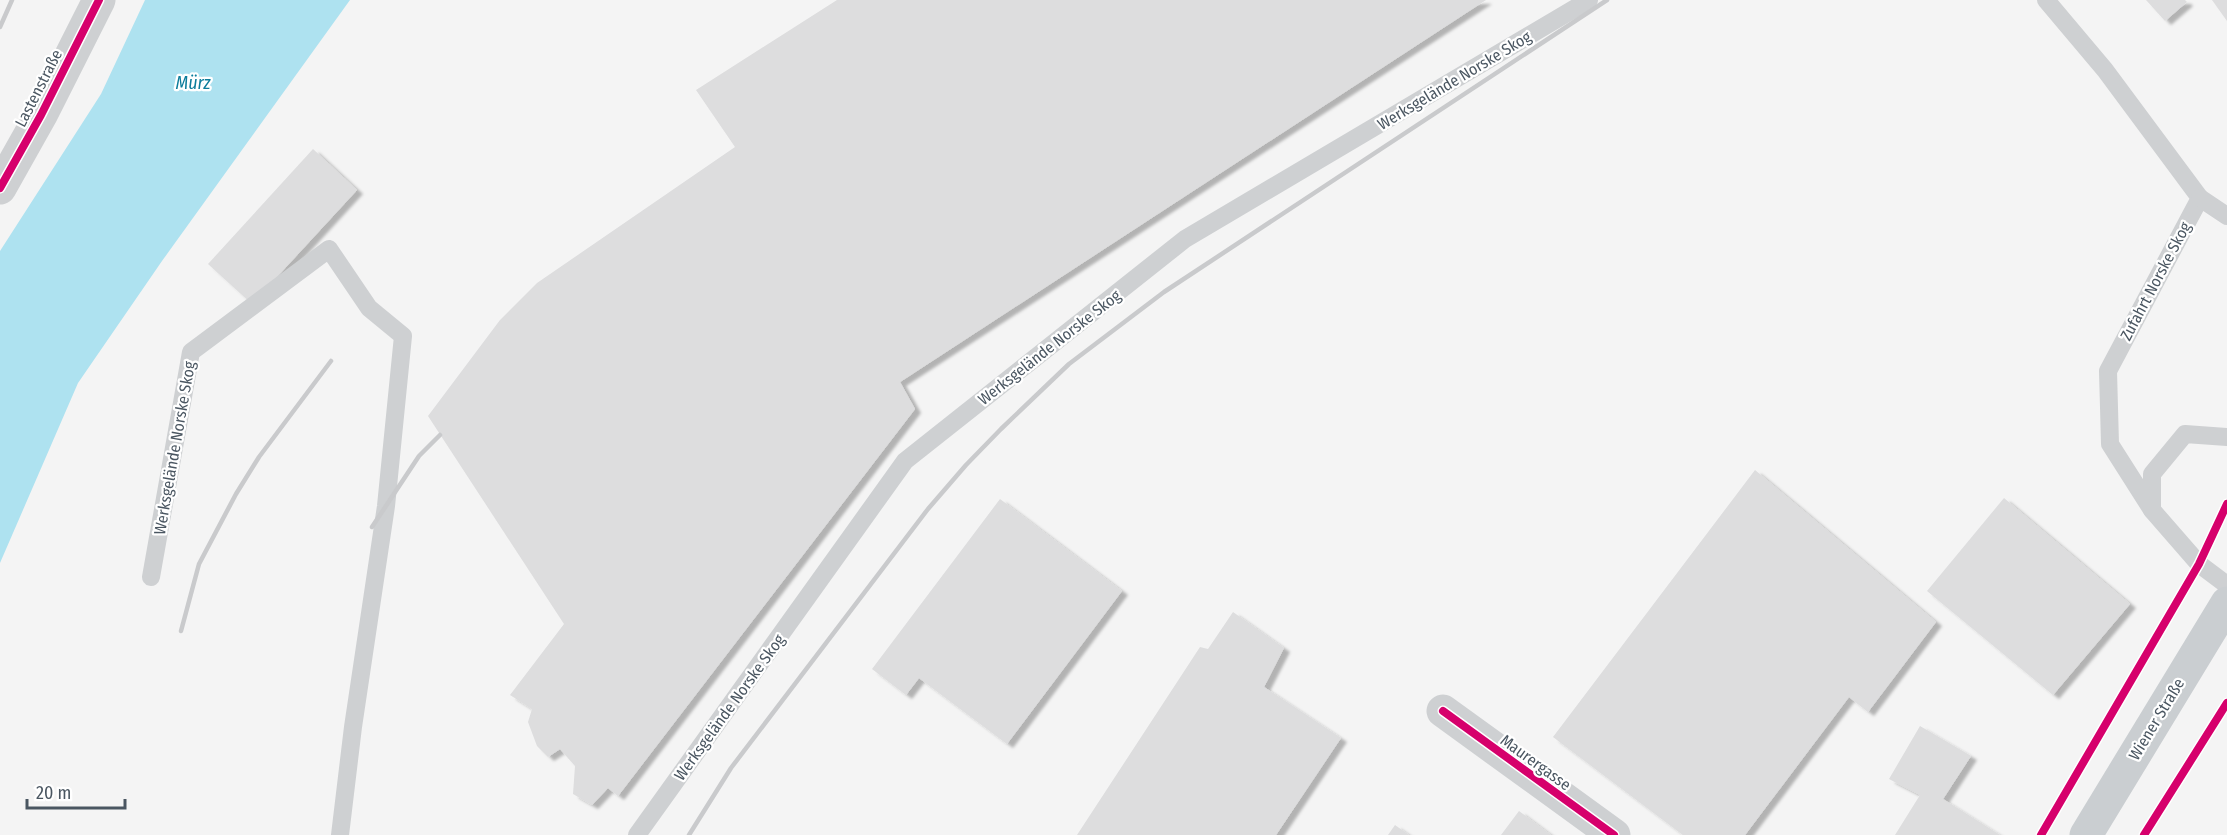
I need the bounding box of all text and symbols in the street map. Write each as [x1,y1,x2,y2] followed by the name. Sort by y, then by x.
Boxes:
[1374,27,1535,134] street label: Werksgelände Norske Skog
[11,46,66,130] street label: Lastenstraße
[175,72,212,94] water label: Mürz
[2116,218,2195,344] street label: Zufahrt Norske Skog
[974,285,1125,409] street label: Werksgelände Norske Skog
[150,359,199,536] street label: Werksgelände Norske Skog
[670,630,789,784] street label: Werksgelände Norske Skog
[2125,675,2188,764] street label: Wiener Straße
[1497,731,1575,794] street label: Maurergasse
[27,772,124,810] scale bar
[36,782,71,804] text: 20 m

